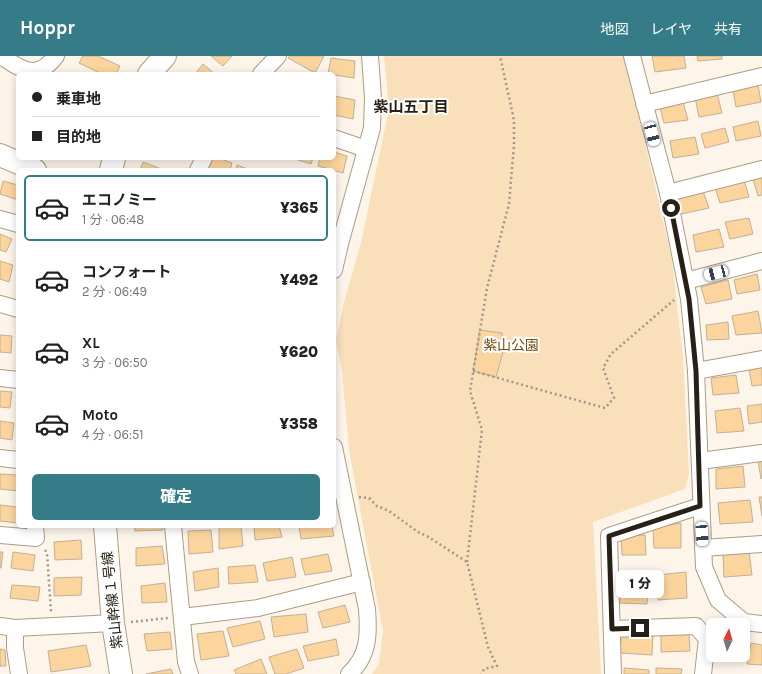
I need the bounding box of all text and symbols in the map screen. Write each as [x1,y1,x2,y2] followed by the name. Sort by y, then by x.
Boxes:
[20,17,75,39] text: Hoppr
[600,21,628,38] text: 地図
[650,21,692,38] text: レイヤ
[714,21,742,38] text: 共有
[56,90,101,108] text: 乗車地
[373,98,449,116] district label: 紫山五丁目
[643,121,661,147] car
[56,128,101,146] text: 目的地
[34,190,70,226] icon: car
[82,191,157,209] text: エコノミー
[280,199,318,217] text: ¥365
[662,199,680,217] route start
[82,212,144,227] text: 1 分 · 06:48
[34,262,70,298] icon: car
[82,263,172,281] text: コンフォート
[703,264,729,282] car
[280,271,318,289] text: ¥492
[82,284,147,299] text: 2 分 · 06:49
[34,334,70,370] icon: car
[82,334,100,352] text: XL
[483,337,539,354] park label: 紫山公園
[279,343,318,361] text: ¥620
[82,355,147,370] text: 3 分 · 06:50
[34,406,70,442] icon: car
[82,406,118,424] text: Moto
[280,415,318,433] text: ¥358
[82,427,144,442] text: 4 分 · 06:51
[32,474,320,520] button: 確定
[695,522,709,546] car
[99,550,126,650] street label: 紫山幹線１号線
[616,570,664,598] callout: 1 分
[629,576,651,591] text: 1 分
[706,618,750,662] north arrow
[706,618,750,662] map controls
[631,619,649,637] route end

